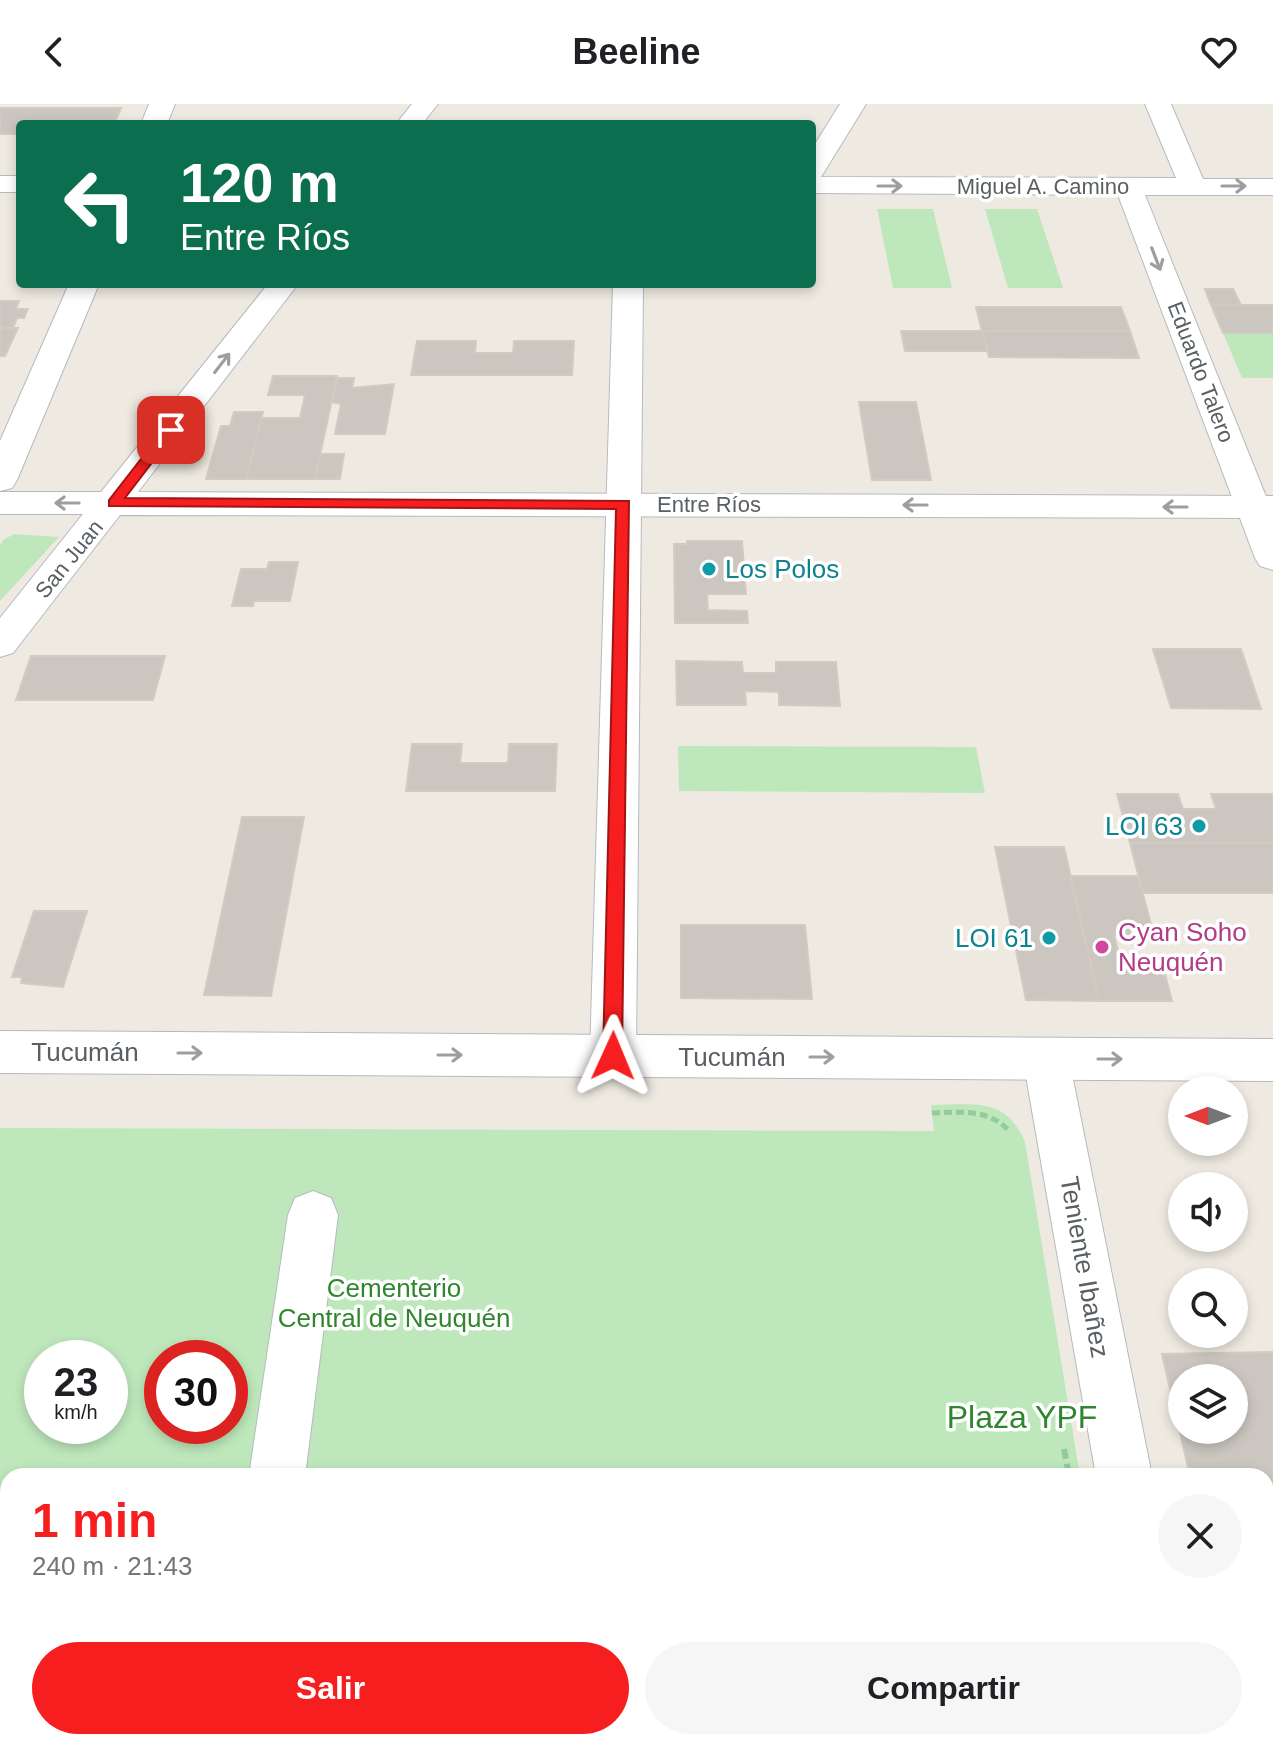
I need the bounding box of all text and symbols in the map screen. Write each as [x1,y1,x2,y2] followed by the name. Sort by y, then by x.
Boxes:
[32,30,76,74] icon: back
[1197,30,1241,74] icon: heart
[572,31,701,72] text: Beeline
[180,151,339,214] text: 120 m
[48,152,152,256] icon: left
[957,174,1129,199] street label: Miguel A. Camino
[876,178,903,194] one-way arrow
[1220,179,1247,194] one-way arrow
[180,217,350,258] text: Entre Ríos
[1150,246,1164,271] one-way arrow
[1163,298,1239,446] street label: Eduardo Talero
[213,353,230,375] one-way arrow
[137,396,205,464] pin
[149,408,193,452] icon: arrive
[657,492,761,517] street label: Entre Ríos
[54,495,81,511] one-way arrow
[902,497,929,513] one-way arrow
[1162,499,1189,515] one-way arrow
[30,515,108,603] street label: San Juan
[725,554,839,584] place label: Los Polos
[700,560,718,578] marker: Los Polos
[1105,811,1183,841] place label: LOI 63
[1190,817,1208,835] marker: LOI 63
[1118,917,1247,977] place label: Cyan Soho Neuquén
[955,923,1033,953] place label: LOI 61
[1040,929,1058,947] marker: LOI 61
[1093,938,1111,956] marker: Cyan Soho Neuquén
[571,1014,655,1098] position arrow
[31,1037,139,1067] street label: Tucumán
[678,1042,786,1072] street label: Tucumán
[176,1045,203,1061] one-way arrow
[436,1047,463,1063] one-way arrow
[808,1049,835,1065] one-way arrow
[1096,1051,1123,1067] one-way arrow
[1168,1076,1248,1156] north arrow
[1168,1076,1248,1444] map controls
[1168,1172,1248,1252] button: sound
[1054,1174,1116,1360] street label: Teniente Ibañez
[1168,1268,1248,1348] button: search
[278,1273,510,1333] park label: Cementerio Central de Neuquén
[144,1340,248,1444] speed limit sign: 30
[54,1360,98,1404] text: 23
[1168,1364,1248,1444] button: layers
[947,1399,1097,1435] park label: Plaza YPF
[54,1401,98,1423] text: km/h
[32,1494,157,1547] text: 1 min
[1158,1494,1242,1578] button: close
[32,1551,192,1581] text: 240 m · 21:43
[32,1642,629,1734] button: Salir
[645,1642,1242,1734] button: Compartir

